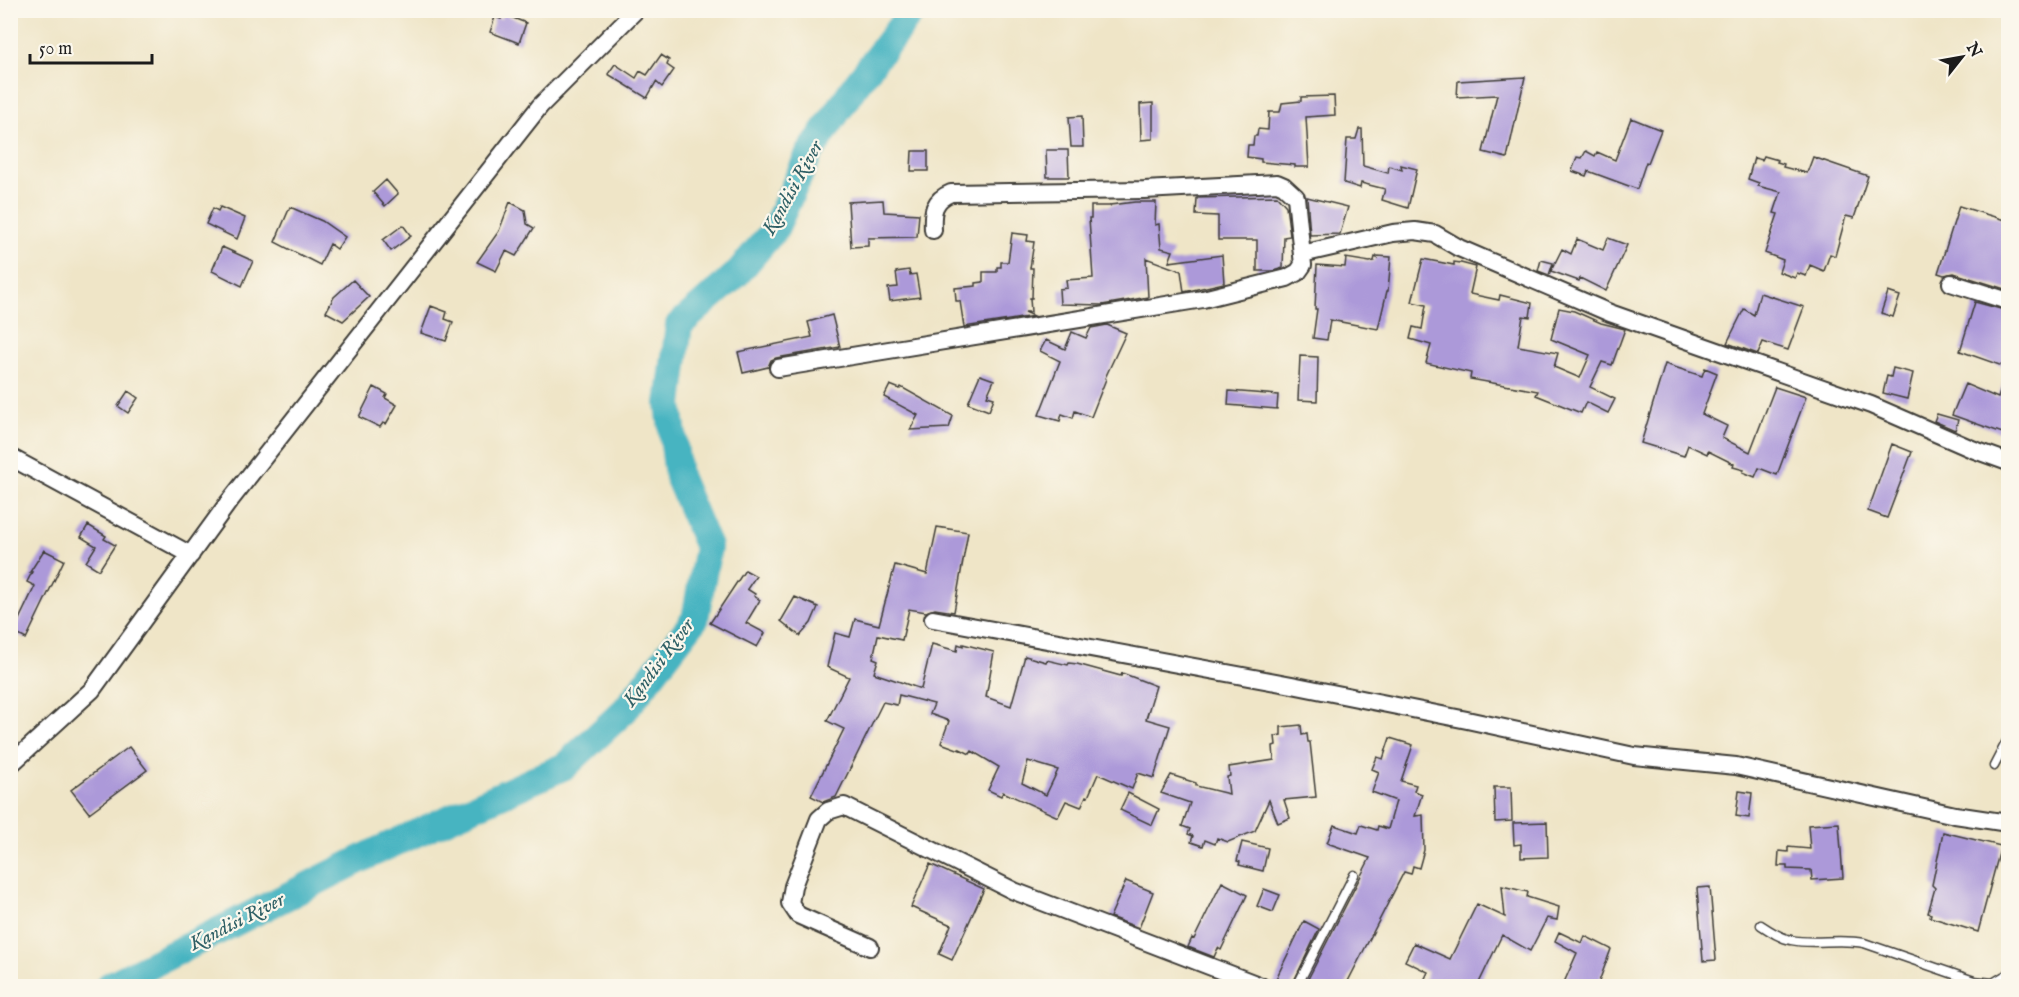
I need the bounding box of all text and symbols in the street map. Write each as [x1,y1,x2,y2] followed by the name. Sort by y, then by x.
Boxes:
[30,27,152,65] scale bar
[1932,27,1992,87] north arrow
[39,38,72,61] text: 50 m
[1960,38,1985,62] text: N
[756,135,830,240] water label: Kandisi River
[617,613,701,713] water label: Kandisi River
[184,887,290,957] water label: Kandisi River

